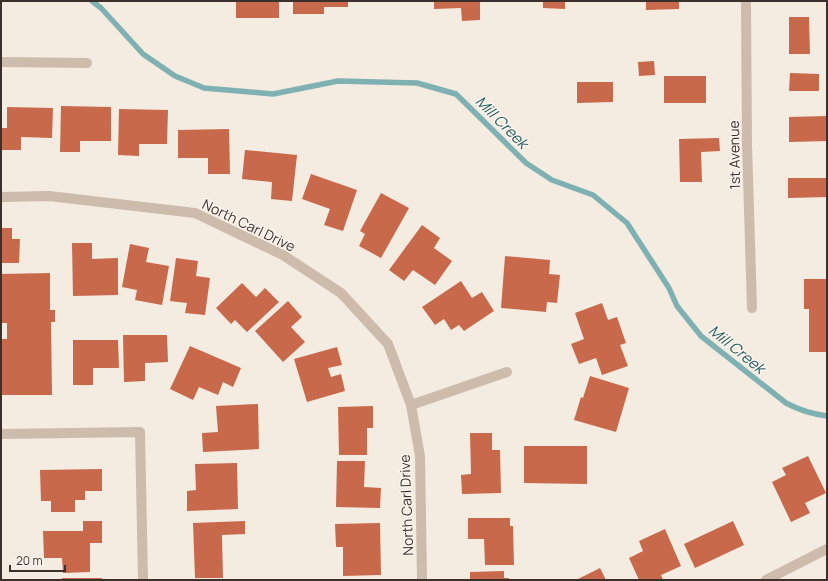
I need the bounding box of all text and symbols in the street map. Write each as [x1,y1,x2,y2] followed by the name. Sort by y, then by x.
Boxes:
[471,91,535,155] water label: Mill Creek
[724,120,744,190] street label: 1st Avenue
[199,194,299,256] street label: North Carl Drive
[704,320,772,380] water label: Mill Creek
[395,454,417,556] street label: North Carl Drive
[10,547,65,573] scale bar
[16,552,43,569] text: 20 m

